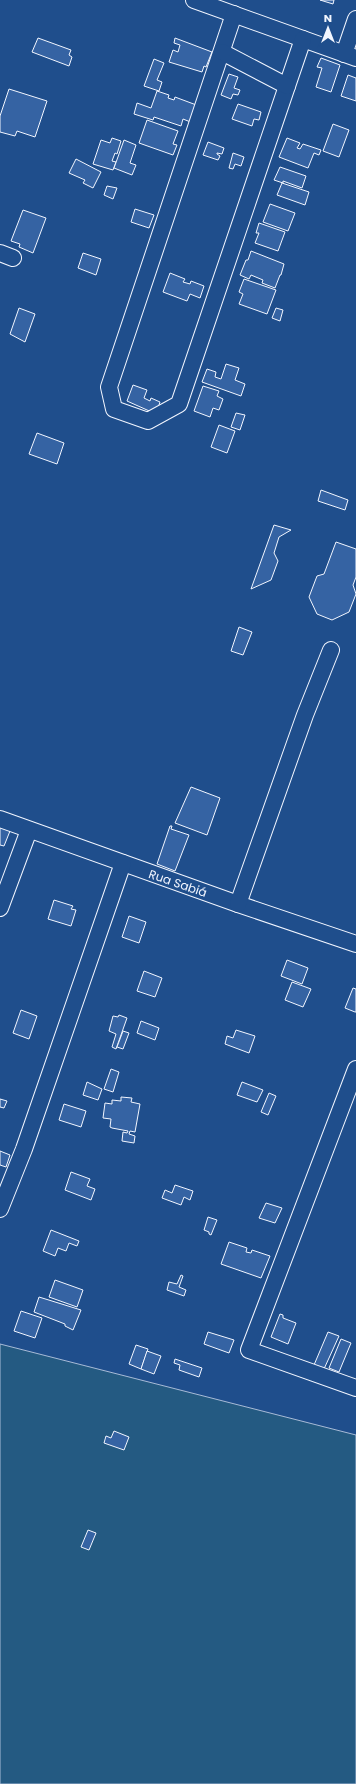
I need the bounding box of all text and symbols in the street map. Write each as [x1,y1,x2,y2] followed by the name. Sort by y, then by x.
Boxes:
[308,8,348,48] north arrow
[324,10,332,26] text: N
[147,865,209,901] street label: Rua Sabiá

